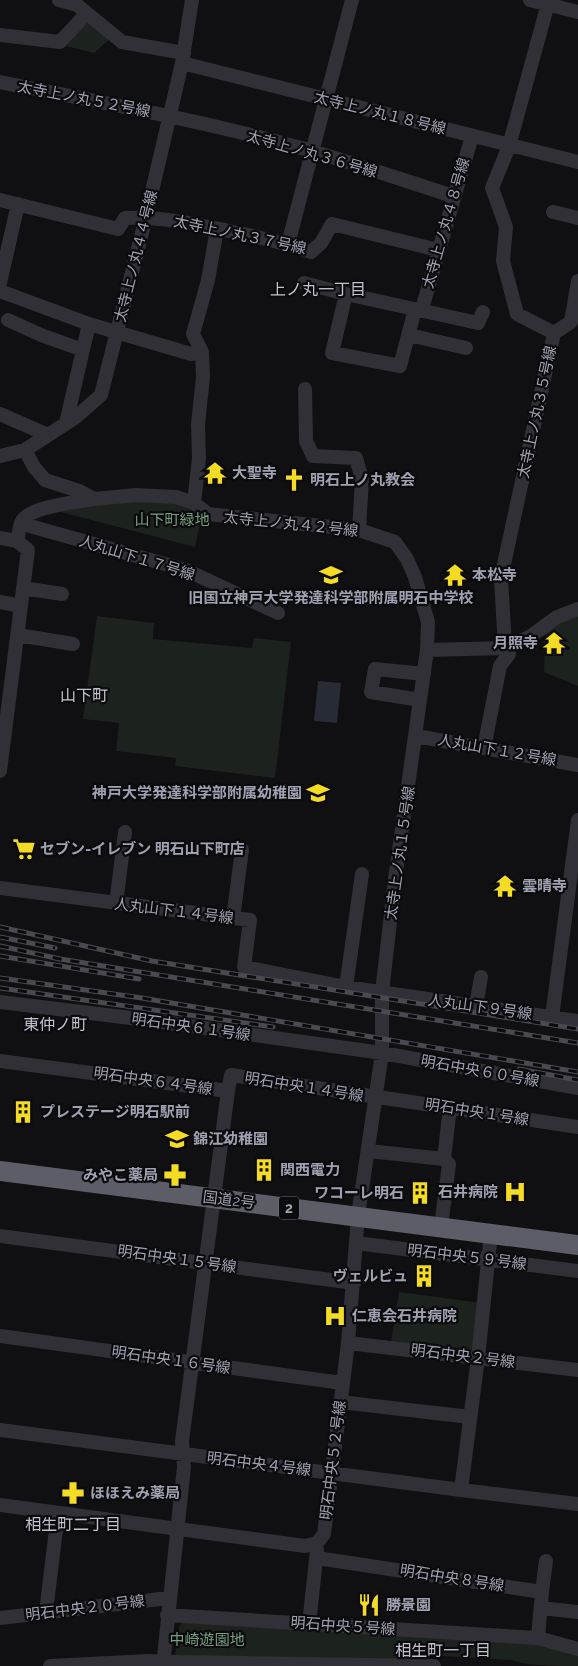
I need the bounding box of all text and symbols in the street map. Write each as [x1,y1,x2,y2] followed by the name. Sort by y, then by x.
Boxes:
[16,77,152,121] street label: 太寺上ノ丸５２号線
[312,88,448,138] street label: 太寺上ノ丸１８号線
[245,127,379,181] street label: 太寺上ノ丸３６号線
[419,156,473,290] street label: 太寺上ノ丸４８号線
[111,188,161,324] street label: 太寺上ノ丸４４号線
[172,212,308,258] street label: 太寺上ノ丸３７号線
[270,280,366,299] district label: 上ノ丸一丁目
[514,344,560,480] street label: 太寺上ノ丸３５号線
[202,460,228,486] temple icon: 大聖寺
[232,464,277,482] place label: 大聖寺
[281,467,307,493] church icon: 明石上ノ丸教会
[310,471,415,489] place label: 明石上ノ丸教会
[223,508,359,540] street label: 太寺上ノ丸４２号線
[134,511,210,529] park label: 山下町緑地
[77,532,197,584] street label: 人丸山下１７号線
[318,562,344,588] school or university icon: 旧国立神戸大学発達科学部附属明石中学校
[442,562,468,588] temple icon: 本松寺
[472,566,517,584] place label: 本松寺
[188,589,474,607] place label: 旧国立神戸大学発達科学部附属明石中学校
[541,630,567,656] temple icon: 月照寺
[493,634,538,652] place label: 月照寺
[60,686,108,705] district label: 山下町
[436,731,558,769] street label: 人丸山下１２号線
[305,780,331,806] school or university icon: 神戸大学発達科学部附属幼稚園
[91,784,302,802] place label: 神戸大学発達科学部附属幼稚園
[382,785,418,921] street label: 太寺上ノ丸１５号線
[11,836,37,862] supermarket icon: セブン-イレブン 明石山下町店
[40,840,245,858] place label: セブン-イレブン 明石山下町店
[492,873,518,899] temple icon: 雲晴寺
[522,877,567,895] place label: 雲晴寺
[113,895,235,927] street label: 人丸山下１４号線
[427,991,533,1023] street label: 人丸山下９号線
[130,1010,252,1044] street label: 明石中央６１号線
[23,1015,87,1034] district label: 東仲ノ町
[419,1052,541,1090] street label: 明石中央６０号線
[92,1064,214,1098] street label: 明石中央６４号線
[243,1069,365,1105] street label: 明石中央１４号線
[424,1095,530,1129] street label: 明石中央１号線
[10,1099,36,1125] building icon: プレステージ明石駅前
[40,1103,190,1121] place label: プレステージ明石駅前
[164,1126,190,1152] school or university icon: 錦江幼稚園
[193,1130,268,1148] place label: 錦江幼稚園
[251,1157,277,1183] building icon: 関西電力
[280,1161,340,1179] place label: 関西電力
[162,1162,188,1188] pharmacy icon: みやこ薬局
[83,1166,158,1184] place label: みやこ薬局
[502,1179,528,1205] hospital icon: 石井病院
[407,1180,433,1206] building icon: ワコーレ明石
[438,1183,498,1201] place label: 石井病院
[314,1184,404,1202] place label: ワコーレ明石
[202,1188,256,1212] street label: 国道2号
[279,1196,299,1220] road number: 2
[406,1241,528,1273] street label: 明石中央５９号線
[116,1242,238,1276] street label: 明石中央１５号線
[411,1263,437,1289] building icon: ヴェルビュ
[333,1267,408,1285] place label: ヴェルビュ
[322,1303,348,1329] hospital icon: 仁恵会石井病院
[352,1307,457,1325] place label: 仁恵会石井病院
[410,1341,516,1371] street label: 明石中央２号線
[110,1343,232,1377] street label: 明石中央１６号線
[317,1399,349,1521] street label: 明石中央５２号線
[206,1449,312,1479] street label: 明石中央４号線
[60,1480,86,1506] pharmacy icon: ほほえみ薬局
[90,1484,180,1502] place label: ほほえみ薬局
[25,1515,121,1534] district label: 相生町二丁目
[399,1561,505,1595] street label: 明石中央８号線
[24,1592,146,1624] street label: 明石中央２０号線
[356,1592,382,1618] restaurant icon: 勝景園
[386,1596,431,1614] place label: 勝景園
[290,1613,396,1639] street label: 明石中央５号線
[169,1631,245,1649] park label: 中崎遊園地
[395,1641,491,1660] district label: 相生町一丁目

